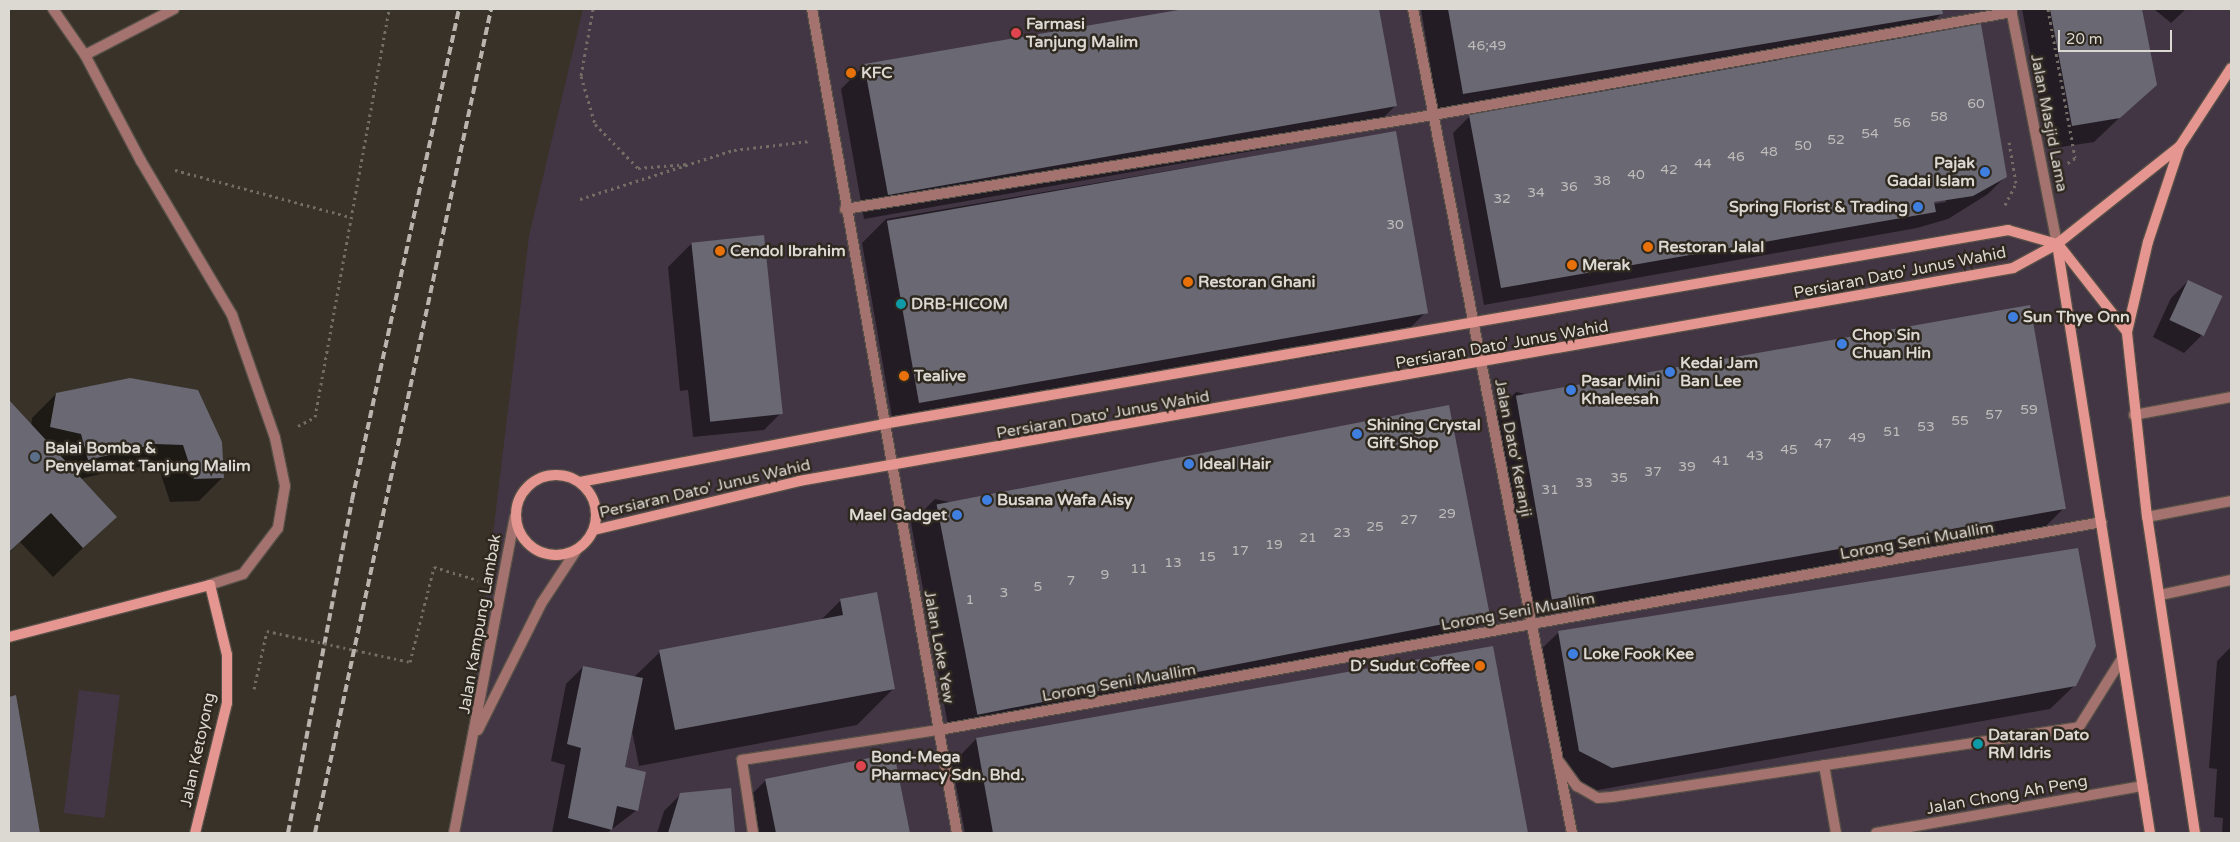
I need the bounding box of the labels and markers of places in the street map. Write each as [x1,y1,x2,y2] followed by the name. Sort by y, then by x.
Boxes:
[1026,14,1138,52] place label: Farmasi Tanjung Malim
[1010,27,1022,39] marker: Farmasi Tanjung Malim
[861,63,892,83] place label: KFC
[845,67,857,79] marker: KFC
[1887,153,1975,191] place label: Pajak Gadai Islam
[1979,166,1991,178] marker: Pajak Gadai Islam
[1729,197,1908,217] place label: Spring Florist & Trading
[1912,201,1924,213] marker: Spring Florist & Trading
[1658,237,1764,257] place label: Restoran Jalal
[730,241,846,261] place label: Cendol Ibrahim
[1642,241,1654,253] marker: Restoran Jalal
[714,245,726,257] marker: Cendol Ibrahim
[1582,255,1630,275] place label: Merak
[1566,259,1578,271] marker: Merak
[1198,272,1315,292] place label: Restoran Ghani
[1182,276,1194,288] marker: Restoran Ghani
[911,294,1008,314] place label: DRB-HICOM
[895,298,907,310] marker: DRB-HICOM
[2023,307,2130,327] place label: Sun Thye Onn
[2007,311,2019,323] marker: Sun Thye Onn
[1852,325,1931,363] place label: Chop Sin Chuan Hin
[1836,338,1848,350] marker: Chop Sin Chuan Hin
[1680,353,1758,391] place label: Kedai Jam Ban Lee
[914,366,966,386] place label: Tealive
[1664,366,1676,378] marker: Kedai Jam Ban Lee
[898,370,910,382] marker: Tealive
[1581,371,1660,409] place label: Pasar Mini Khaleesah
[1565,384,1577,396] marker: Pasar Mini Khaleesah
[1367,415,1481,453] place label: Shining Crystal Gift Shop
[1351,428,1363,440] marker: Shining Crystal Gift Shop
[45,438,251,476] place label: Balai Bomba & Penyelamat Tanjung Malim
[29,451,41,463] marker: Balai Bomba & Penyelamat Tanjung Malim
[1199,454,1271,474] place label: Ideal Hair
[1183,458,1195,470] marker: Ideal Hair
[997,490,1133,510] place label: Busana Wafa Aisy
[981,494,993,506] marker: Busana Wafa Aisy
[849,505,947,525] place label: Mael Gadget
[951,509,963,521] marker: Mael Gadget
[1583,644,1694,664] place label: Loke Fook Kee
[1567,648,1579,660] marker: Loke Fook Kee
[1350,656,1470,676] place label: D’ Sudut Coffee
[1474,660,1486,672] marker: D’ Sudut Coffee
[1988,725,2089,763] place label: Dataran Dato RM Idris
[1972,738,1984,750] marker: Dataran Dato RM Idris
[871,747,1024,785] place label: Bond-Mega Pharmacy Sdn. Bhd.
[855,760,867,772] marker: Bond-Mega Pharmacy Sdn. Bhd.

